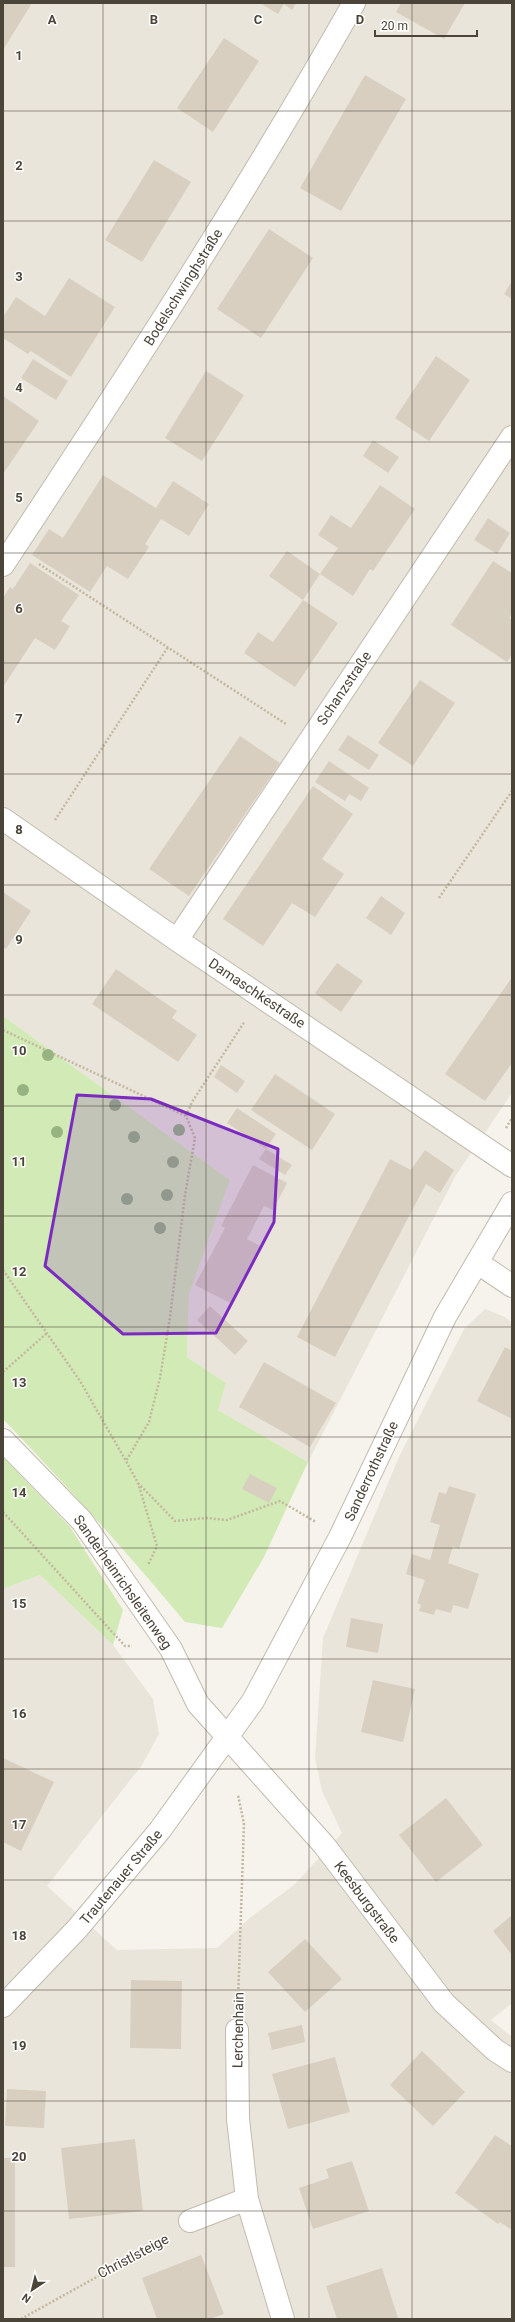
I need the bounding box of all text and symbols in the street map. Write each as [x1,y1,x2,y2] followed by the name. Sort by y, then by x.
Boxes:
[48,12,57,27] text: A
[150,12,158,27] text: B
[254,12,263,27] text: C
[356,12,364,27] text: D
[375,12,477,38] scale bar
[381,19,408,33] text: 20 m
[15,48,23,63] text: 1
[15,158,23,173] text: 2
[141,226,225,348] street label: Bodelschwinghstraße
[15,269,23,284] text: 3
[15,380,23,395] text: 4
[15,490,23,505] text: 5
[15,601,23,616] text: 6
[314,648,374,728] street label: Schanzstraße
[15,711,23,726] text: 7
[15,822,23,837] text: 8
[15,932,23,947] text: 9
[206,955,308,1031] street label: Damaschkestraße
[12,1043,26,1058] text: 10
[12,1154,26,1169] text: 11
[12,1264,26,1279] text: 12
[12,1375,26,1390] text: 13
[341,1419,401,1523] street label: Sanderrothstraße
[12,1485,27,1500] text: 14
[71,1512,175,1652] street label: Sanderheinrichsleitenweg
[12,1596,26,1611] text: 15
[12,1706,27,1721] text: 16
[12,1817,26,1832] text: 17
[77,1826,165,1928] street label: Trautenauer Straße
[331,1858,403,1946] street label: Keesburgstraße
[12,1928,26,1943] text: 18
[229,1992,247,2068] street label: Lerchenhain
[12,2038,26,2053] text: 19
[12,2149,26,2164] text: 20
[95,2231,171,2281] street label: Christlsteige
[12,2270,52,2310] north arrow
[19,2290,33,2305] text: N

